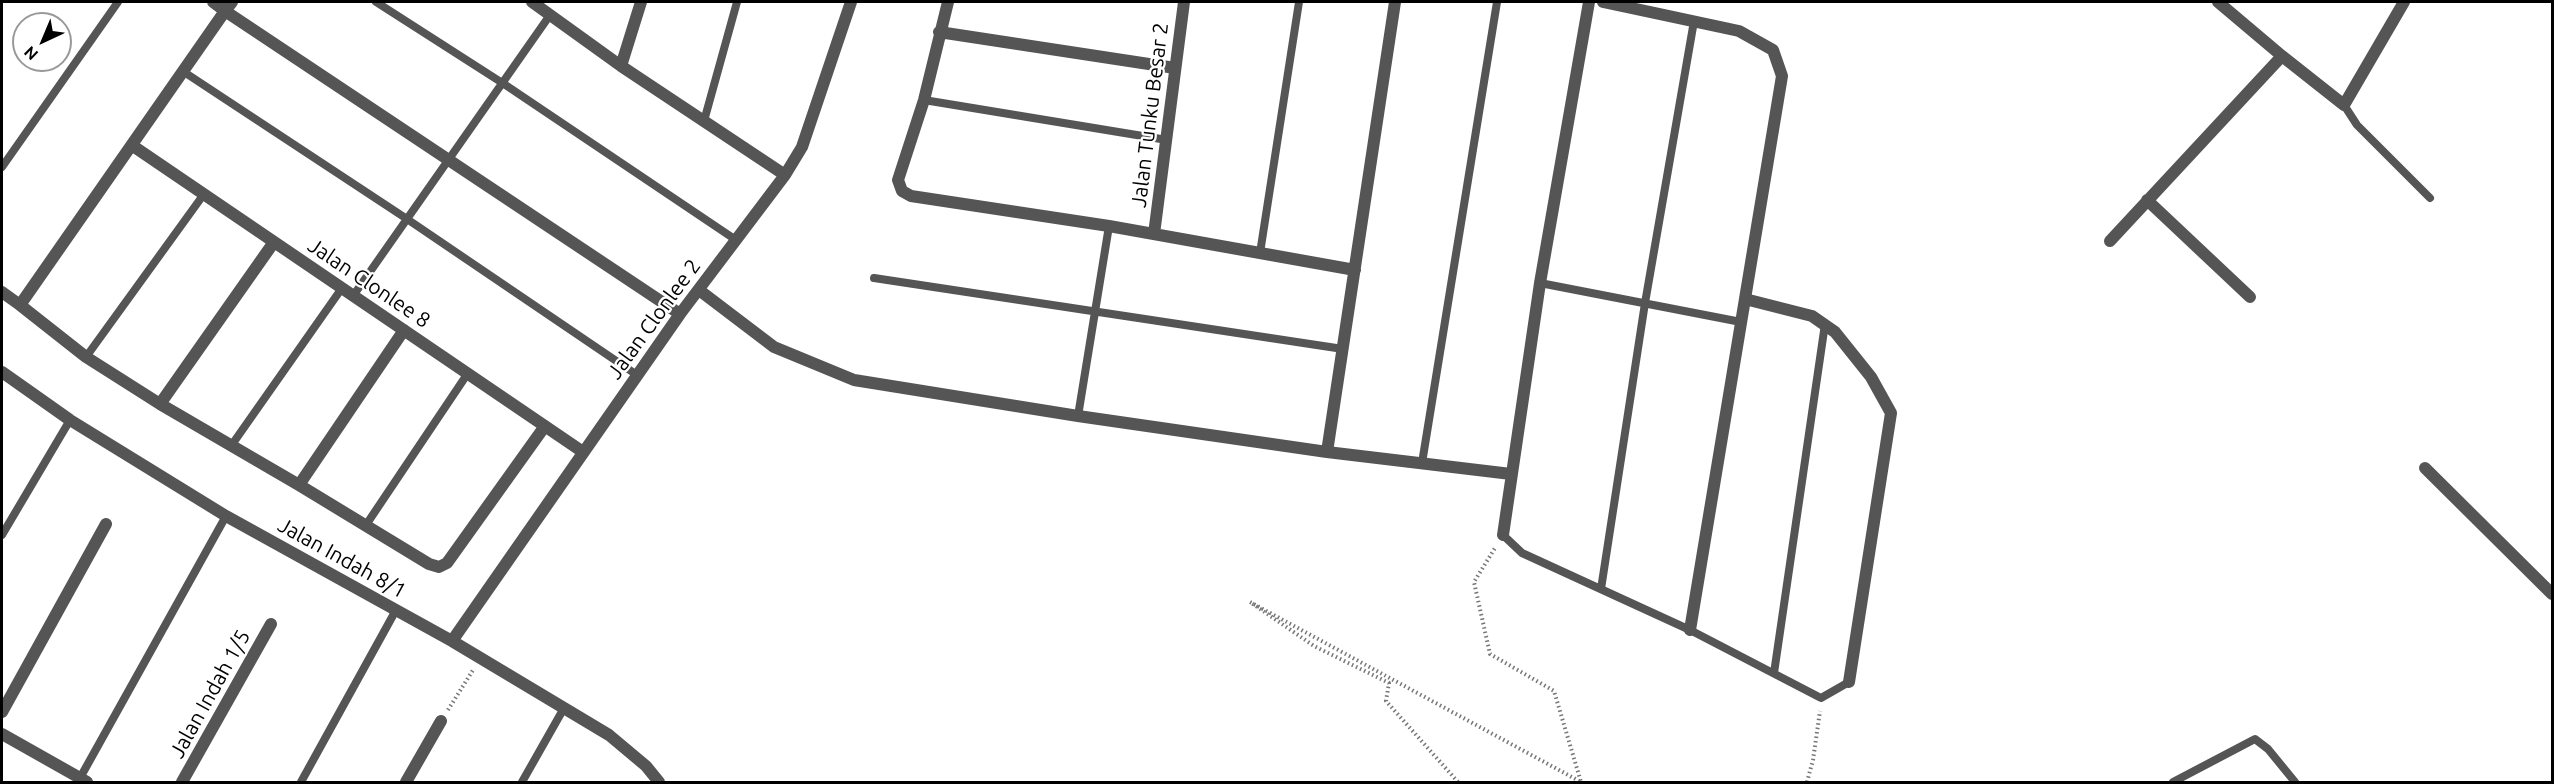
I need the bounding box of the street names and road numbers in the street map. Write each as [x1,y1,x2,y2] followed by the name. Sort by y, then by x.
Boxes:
[1126,21,1174,209] street label: Jalan Tunku Besar 2
[303,233,435,333] street label: Jalan Clonlee 8
[602,254,706,384] street label: Jalan Clonlee 2
[273,512,411,604] street label: Jalan Indah 8/1
[164,625,256,763] street label: Jalan Indah 1/5

